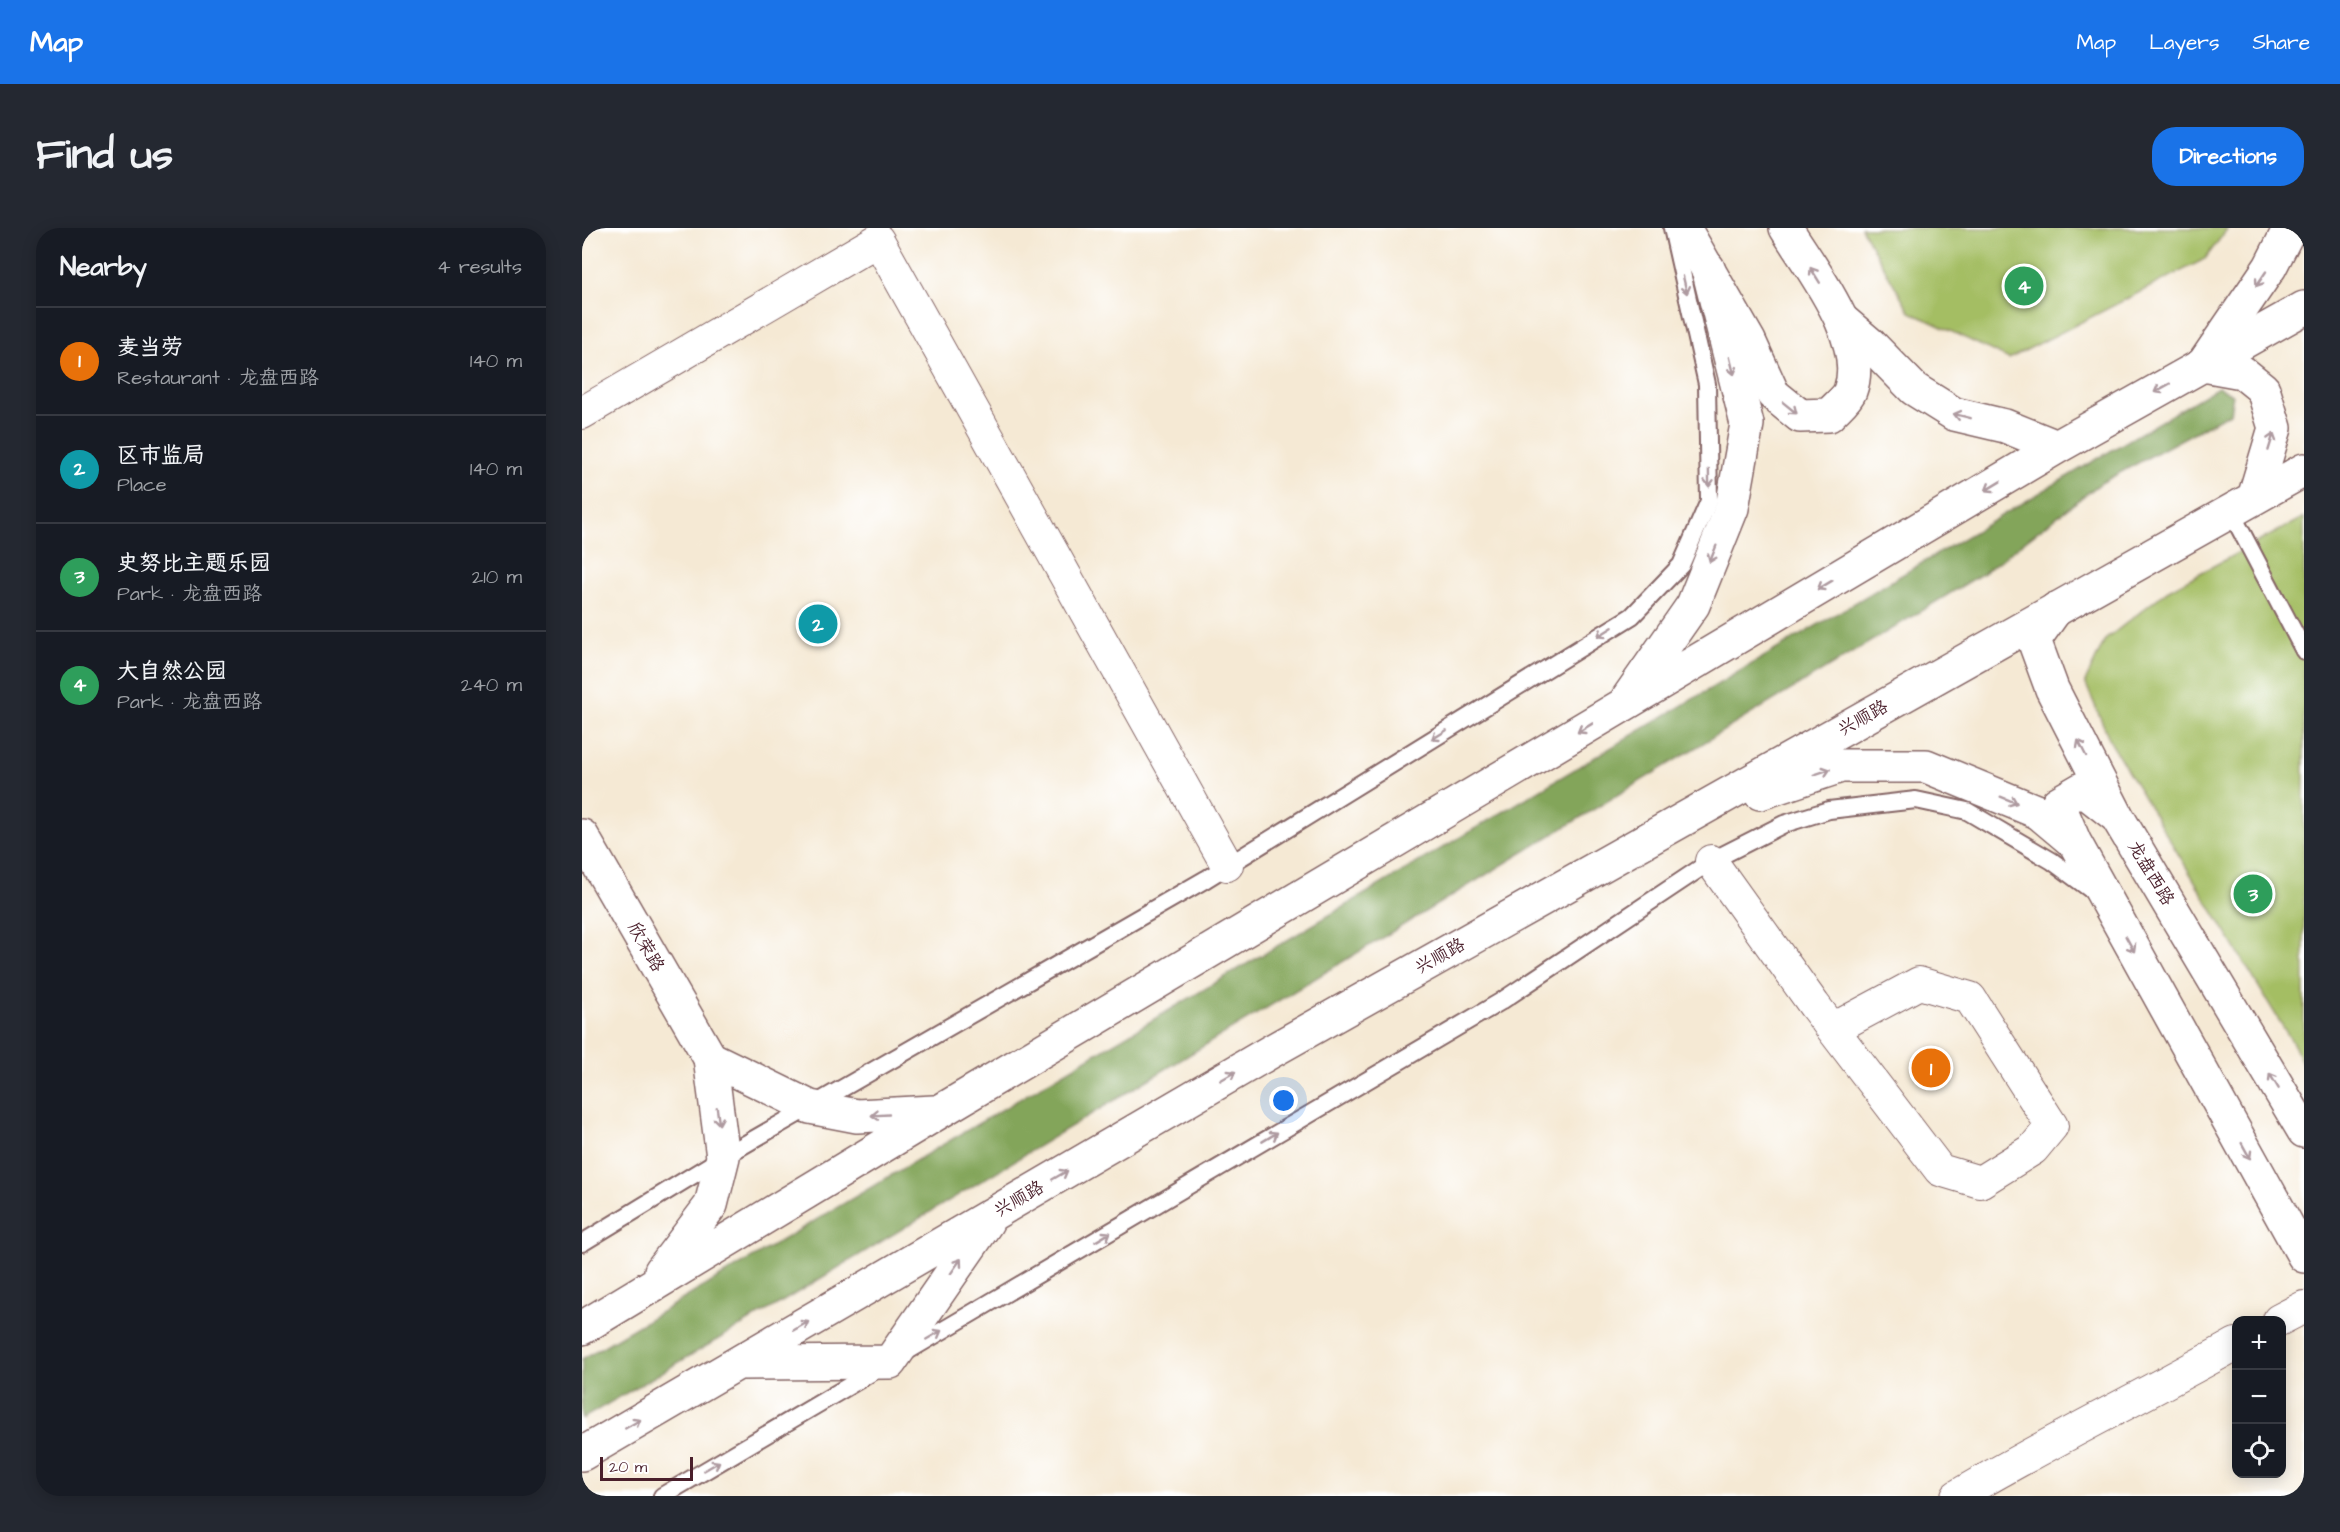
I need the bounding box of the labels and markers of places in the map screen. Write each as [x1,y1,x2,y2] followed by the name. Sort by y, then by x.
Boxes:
[2004,264,2044,308] pin: 4
[798,602,838,646] pin: 2
[2234,872,2272,916] pin: 3
[1912,1046,1950,1090] pin: 1

